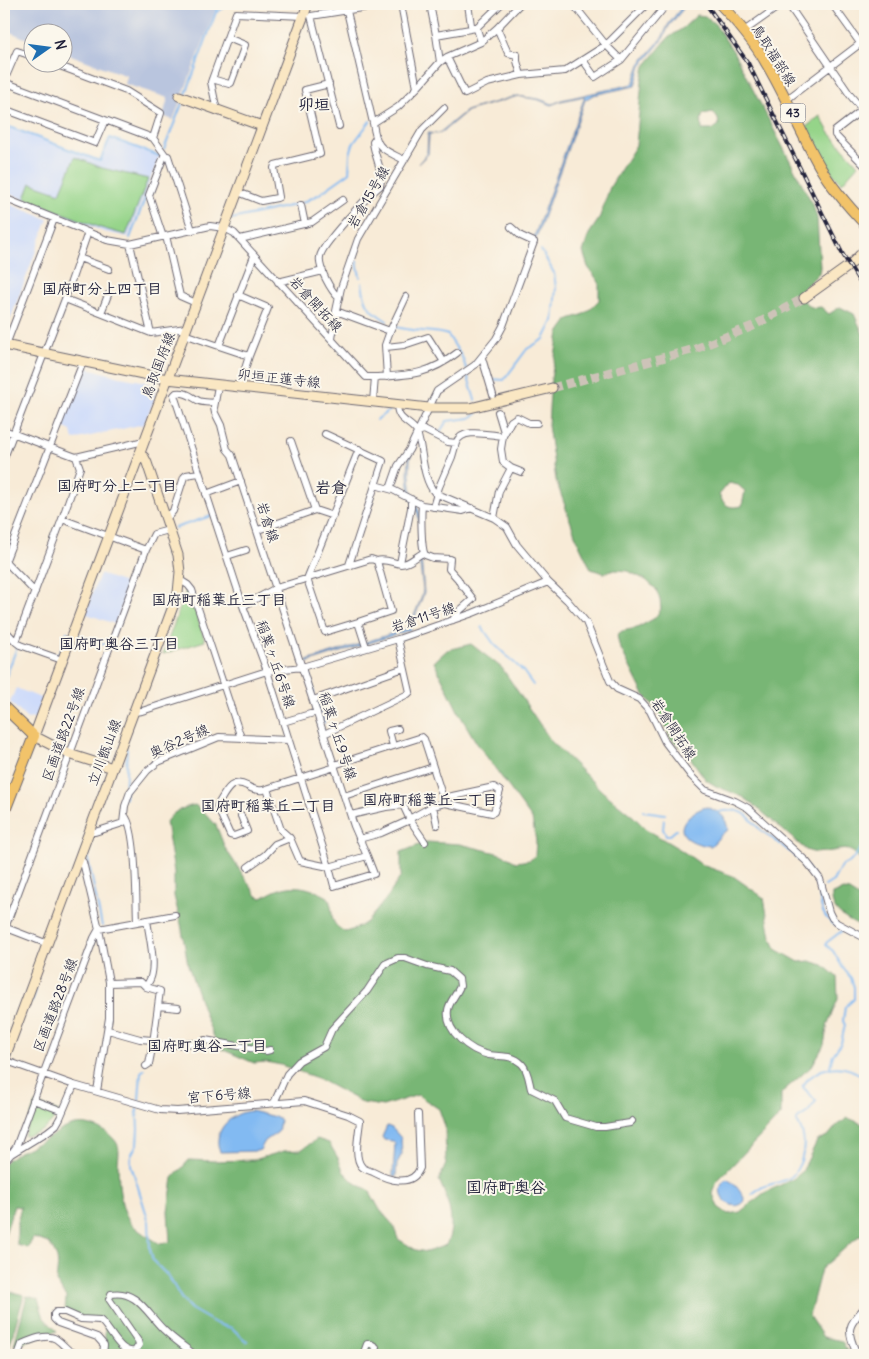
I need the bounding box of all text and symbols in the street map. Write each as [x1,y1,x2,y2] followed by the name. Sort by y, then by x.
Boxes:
[748,21,800,89] street label: 鳥取福部線
[22,22,72,72] north arrow
[51,38,71,52] text: N
[298,94,330,114] district label: 卯垣
[780,104,806,122] road number: 43
[343,162,393,232] street label: 岩倉15号線
[286,272,346,336] street label: 岩倉開拓線
[42,279,162,298] district label: 国府町分上四丁目
[137,329,179,401] street label: 鳥取国府線
[236,365,322,391] street label: 卯垣正蓮寺線
[57,476,177,495] district label: 国府町分上二丁目
[315,477,347,497] district label: 岩倉
[253,499,283,545] street label: 岩倉線
[151,590,287,609] district label: 国府町稲葉丘三丁目
[388,598,458,636] street label: 岩倉11号線
[253,618,299,710] street label: 稲葉ヶ丘6号線
[59,634,179,653] district label: 国府町奥谷三丁目
[38,684,88,784] street label: 区画道路22号線
[315,689,361,783] street label: 稲葉ヶ丘9号線
[647,695,701,763] street label: 岩倉開拓線
[83,716,125,788] street label: 立川甑山線
[146,720,212,762] street label: 奥谷2号線
[362,790,498,809] district label: 国府町稲葉丘一丁目
[200,796,336,815] district label: 国府町稲葉丘二丁目
[29,955,81,1055] street label: 区画道路28号線
[147,1036,267,1055] district label: 国府町奥谷一丁目
[186,1083,252,1107] street label: 宮下6号線
[466,1177,546,1197] district label: 国府町奥谷

